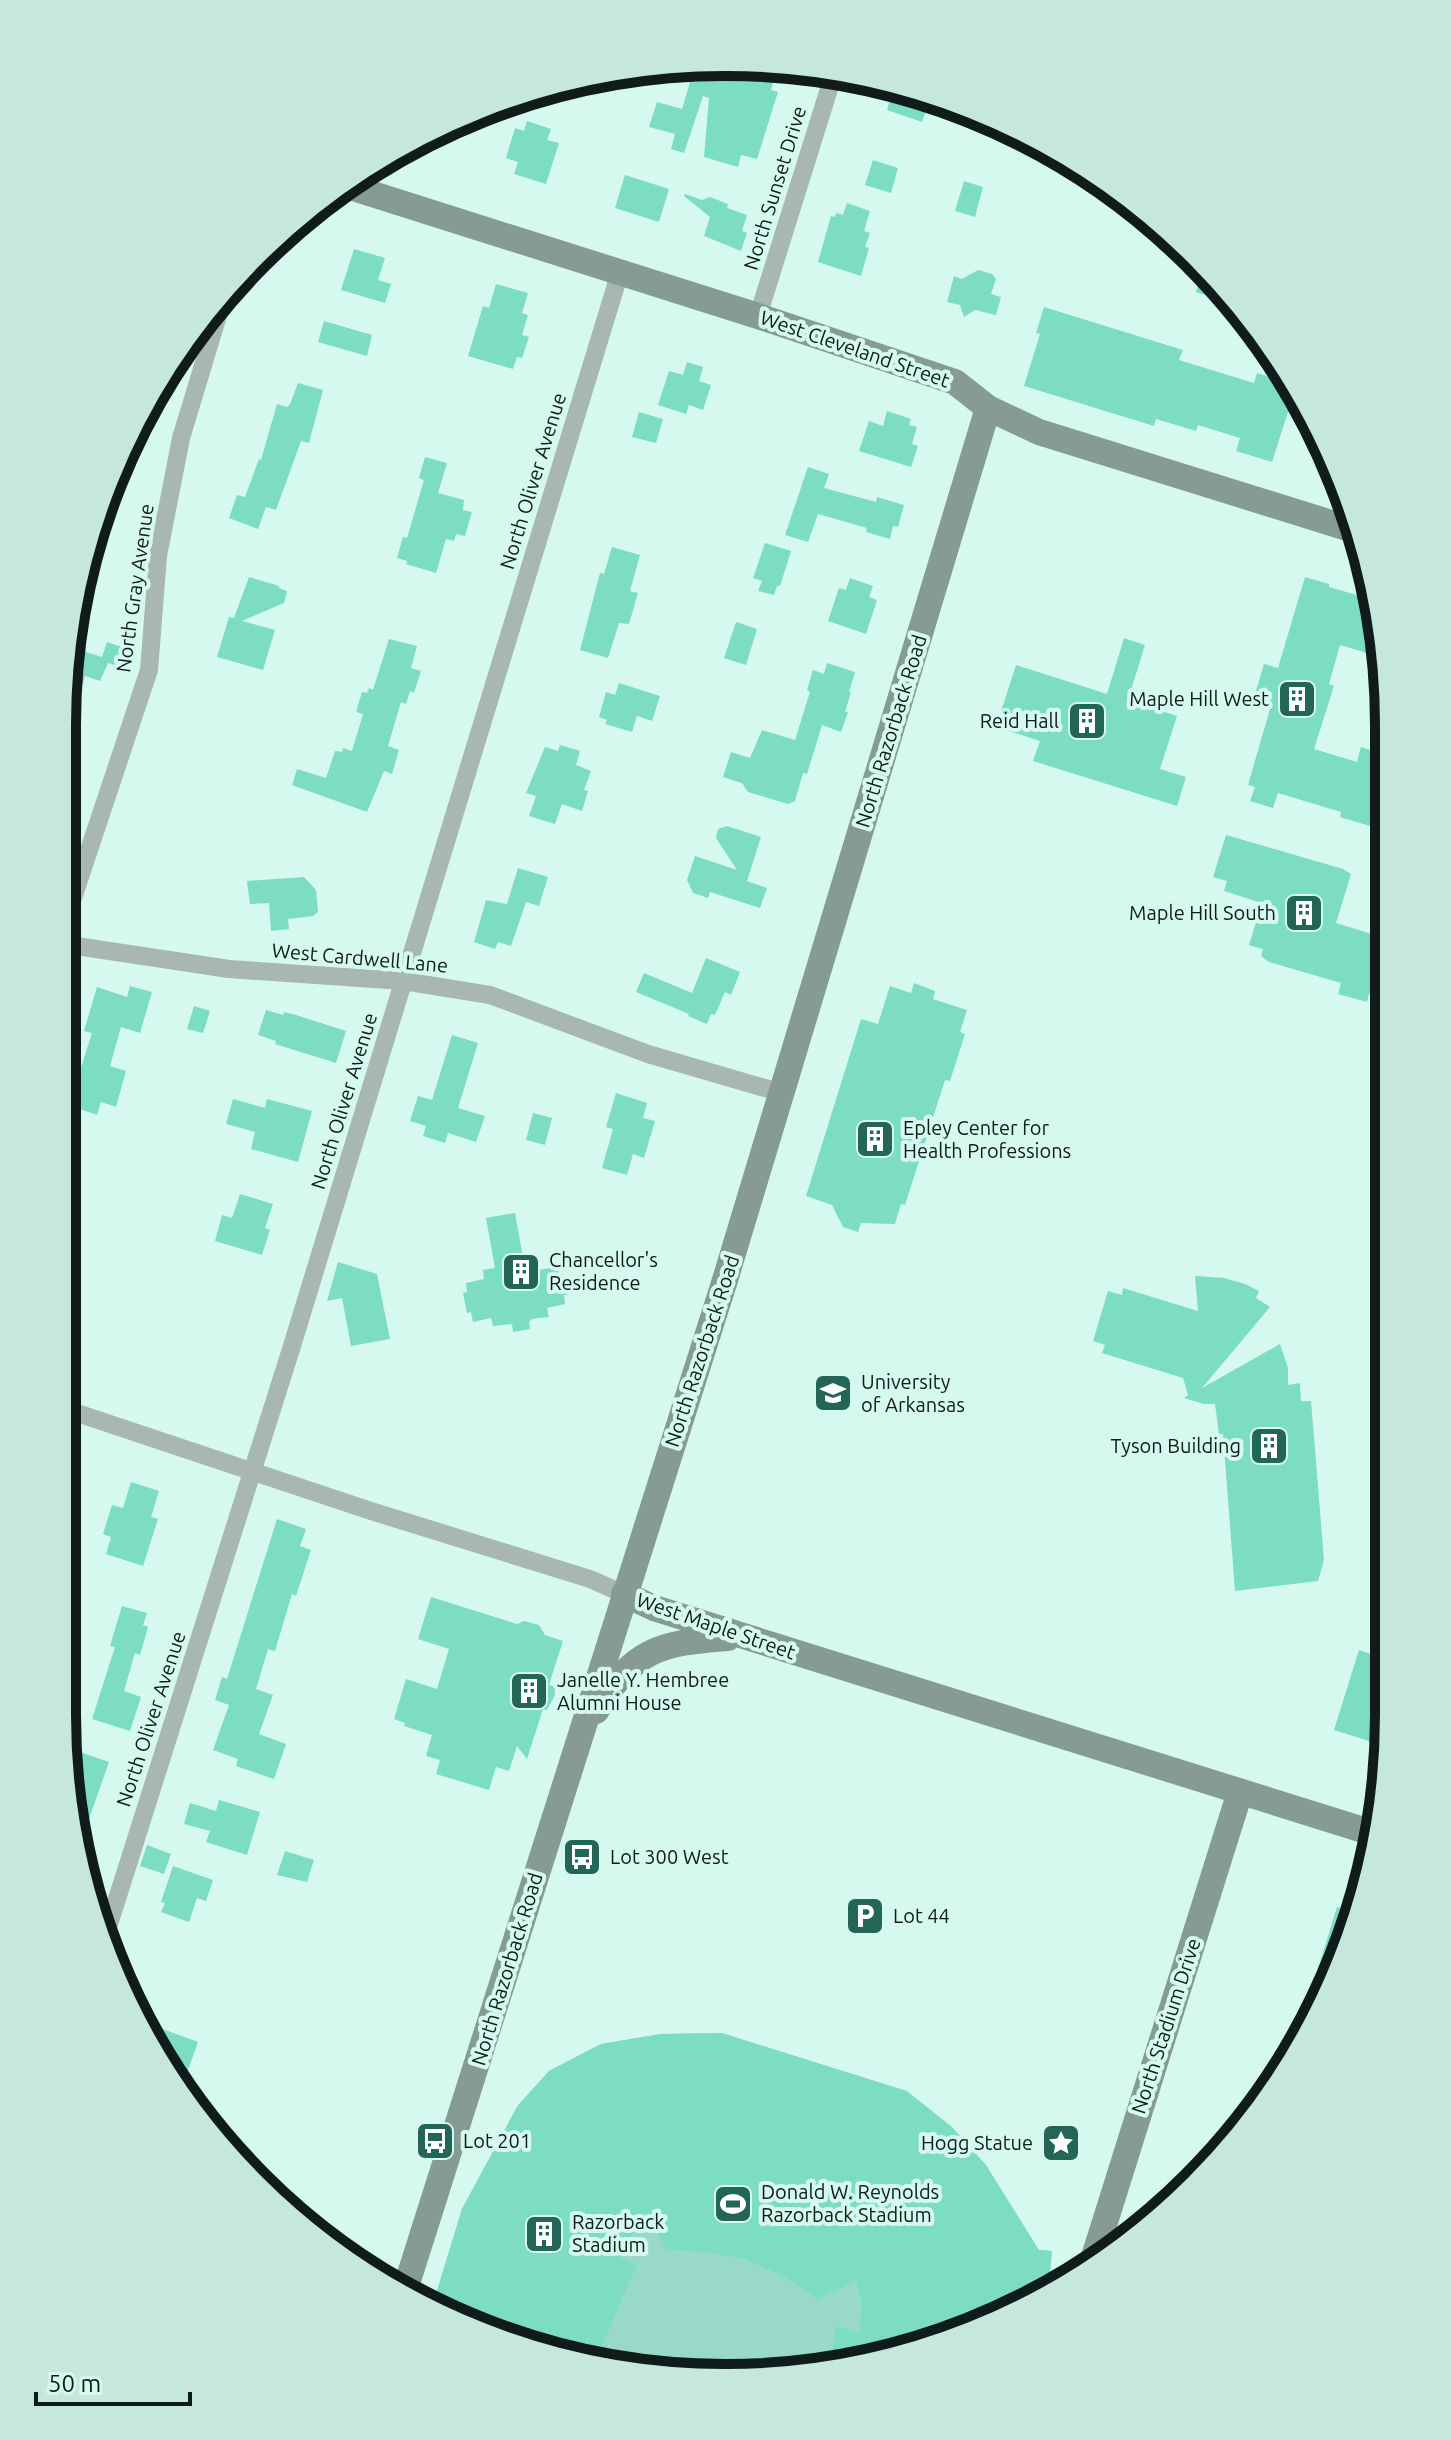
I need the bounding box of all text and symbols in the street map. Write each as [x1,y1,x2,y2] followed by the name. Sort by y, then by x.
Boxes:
[739,103,810,273] street label: North Sunset Drive
[757,305,953,392] street label: West Cleveland Street
[495,390,570,572] street label: North Oliver Avenue
[111,502,158,674] street label: North Gray Avenue
[850,632,931,830] street label: North Razorback Road
[1276,678,1318,720] building icon: Maple Hill West
[1129,687,1269,710] place label: Maple Hill West
[1066,700,1108,742] building icon: Reid Hall
[980,709,1059,732] place label: Reid Hall
[1283,892,1325,934] building icon: Maple Hill South
[1129,901,1276,924] place label: Maple Hill South
[271,938,449,977] street label: West Cardwell Lane
[306,1010,381,1192] street label: North Oliver Avenue
[903,1116,1071,1162] place label: Epley Center for Health Professions
[854,1118,896,1160] building icon: Epley Center for Health Professions
[549,1248,658,1294] place label: Chancellor's Residence
[500,1251,542,1293] building icon: Chancellor's Residence
[660,1252,743,1450] street label: North Razorback Road
[861,1370,965,1416] place label: University of Arkansas
[812,1372,854,1414] school or university icon: University of Arkansas
[1248,1425,1290,1467] building icon: Tyson Building
[1111,1434,1241,1457] place label: Tyson Building
[634,1588,799,1664] street label: West Maple Street
[111,1628,190,1810] street label: North Oliver Avenue
[557,1668,729,1714] place label: Janelle Y. Hembree Alumni House
[508,1670,550,1712] building icon: Janelle Y. Hembree Alumni House
[561,1836,603,1878] bus stop icon: Lot 300 West
[610,1845,729,1868] place label: Lot 300 West
[466,1870,547,2068] street label: North Razorback Road
[844,1895,886,1937] parking icon: Lot 44
[893,1904,950,1927] place label: Lot 44
[1126,1935,1205,2116] street label: North Stadium Drive
[414,2120,456,2162] bus stop icon: Lot 201
[1040,2122,1082,2164] place icon: Hogg Statue
[463,2129,531,2152] place label: Lot 201
[921,2131,1033,2154] place label: Hogg Statue
[761,2180,939,2226] place label: Donald W. Reynolds Razorback Stadium
[712,2183,754,2225] sports icon: Donald W. Reynolds Razorback Stadium
[572,2210,664,2256] place label: Razorback Stadium
[523,2213,565,2255] building icon: Razorback Stadium
[36,2356,190,2406] scale bar
[48,2370,101,2397] text: 50 m

